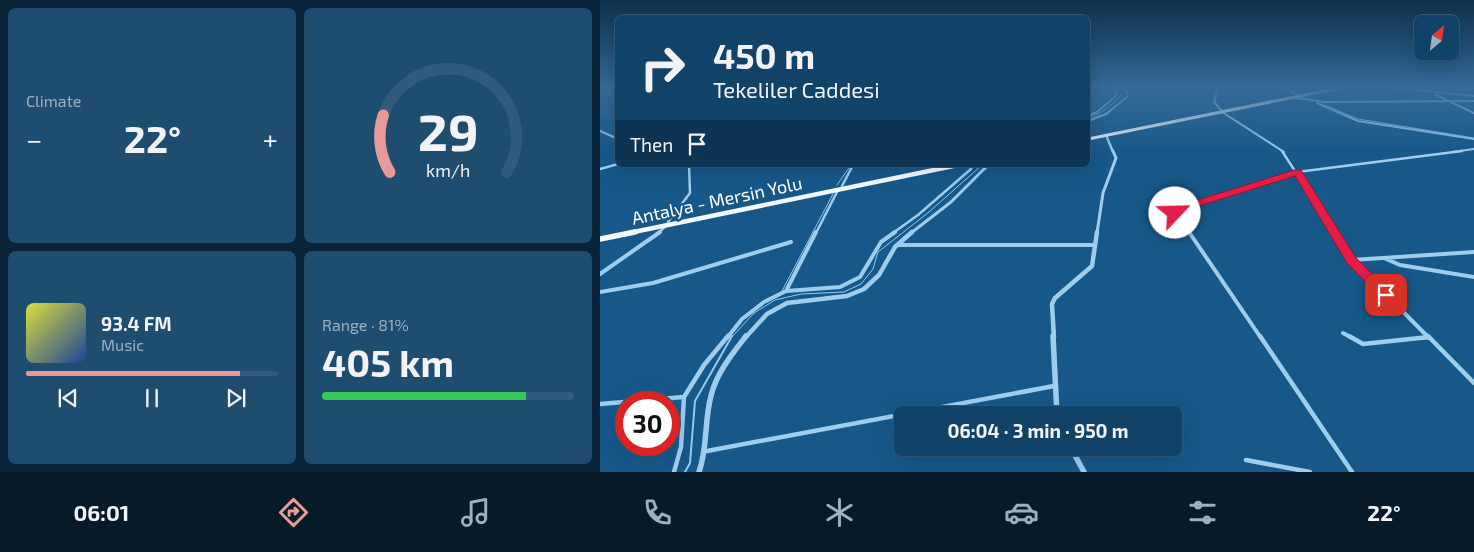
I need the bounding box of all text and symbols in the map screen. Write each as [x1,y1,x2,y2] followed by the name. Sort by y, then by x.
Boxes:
[1414,15,1459,60] north arrow
[1414,15,1459,60] map controls
[713,34,815,76] text: 450 m
[630,35,695,100] icon: right
[713,76,880,102] text: Tekeliler Caddesi
[26,91,81,110] text: Climate
[418,99,478,161] text: 29
[124,115,181,161] text: 22°
[26,122,42,156] text: −
[263,122,278,156] text: +
[683,130,711,158] icon: arrive
[630,133,673,156] text: Then
[426,159,470,181] text: km/h
[629,171,804,229] street label: Antalya - Mersin Yolu
[1148,186,1200,238] position arrow
[1365,274,1407,316] pin
[1372,281,1400,309] icon: arrive
[101,312,172,335] text: 93.4 FM
[322,315,409,334] text: Range · 81%
[101,335,144,354] text: Music
[322,339,454,385] text: 405 km
[54,384,82,412] icon: previous
[138,384,166,412] icon: pause
[222,384,250,412] icon: next
[615,391,680,456] speed limit sign: 30
[948,419,1128,442] text: 06:04 · 3 min · 950 m
[276,495,311,530] icon: directions
[458,495,493,530] icon: music
[640,495,675,530] icon: phone
[822,495,857,530] icon: climate
[1004,495,1039,530] icon: car
[1185,495,1220,530] icon: filters
[73,499,129,525] text: 06:01
[1367,499,1400,525] text: 22°

